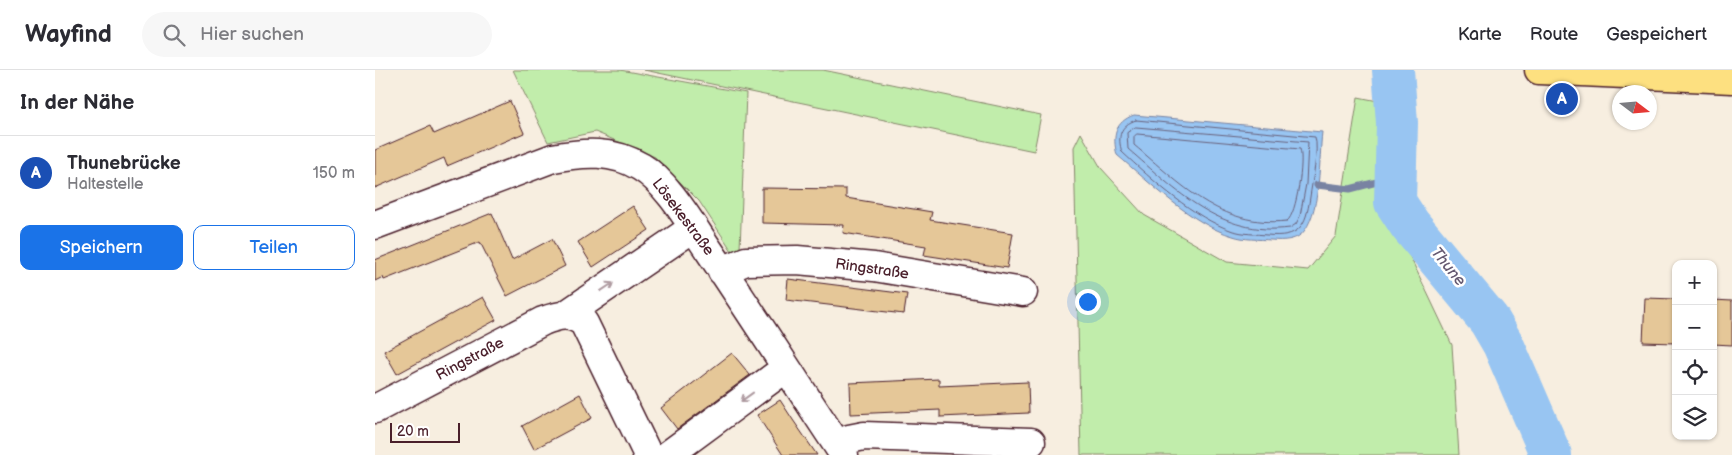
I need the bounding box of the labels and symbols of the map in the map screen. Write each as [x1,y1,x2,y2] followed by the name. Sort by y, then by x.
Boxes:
[1546,80,1578,118] pin: A
[1612,85,1657,130] north arrow
[648,175,718,259] street label: Lösekestraße
[1427,244,1469,290] water label: Thune
[834,254,910,284] street label: Ringstraße
[600,282,614,292] one-way arrow
[1075,289,1101,315] your location
[433,333,507,385] street label: Ringstraße
[741,392,754,403] one-way arrow
[390,420,460,443] scale bar

